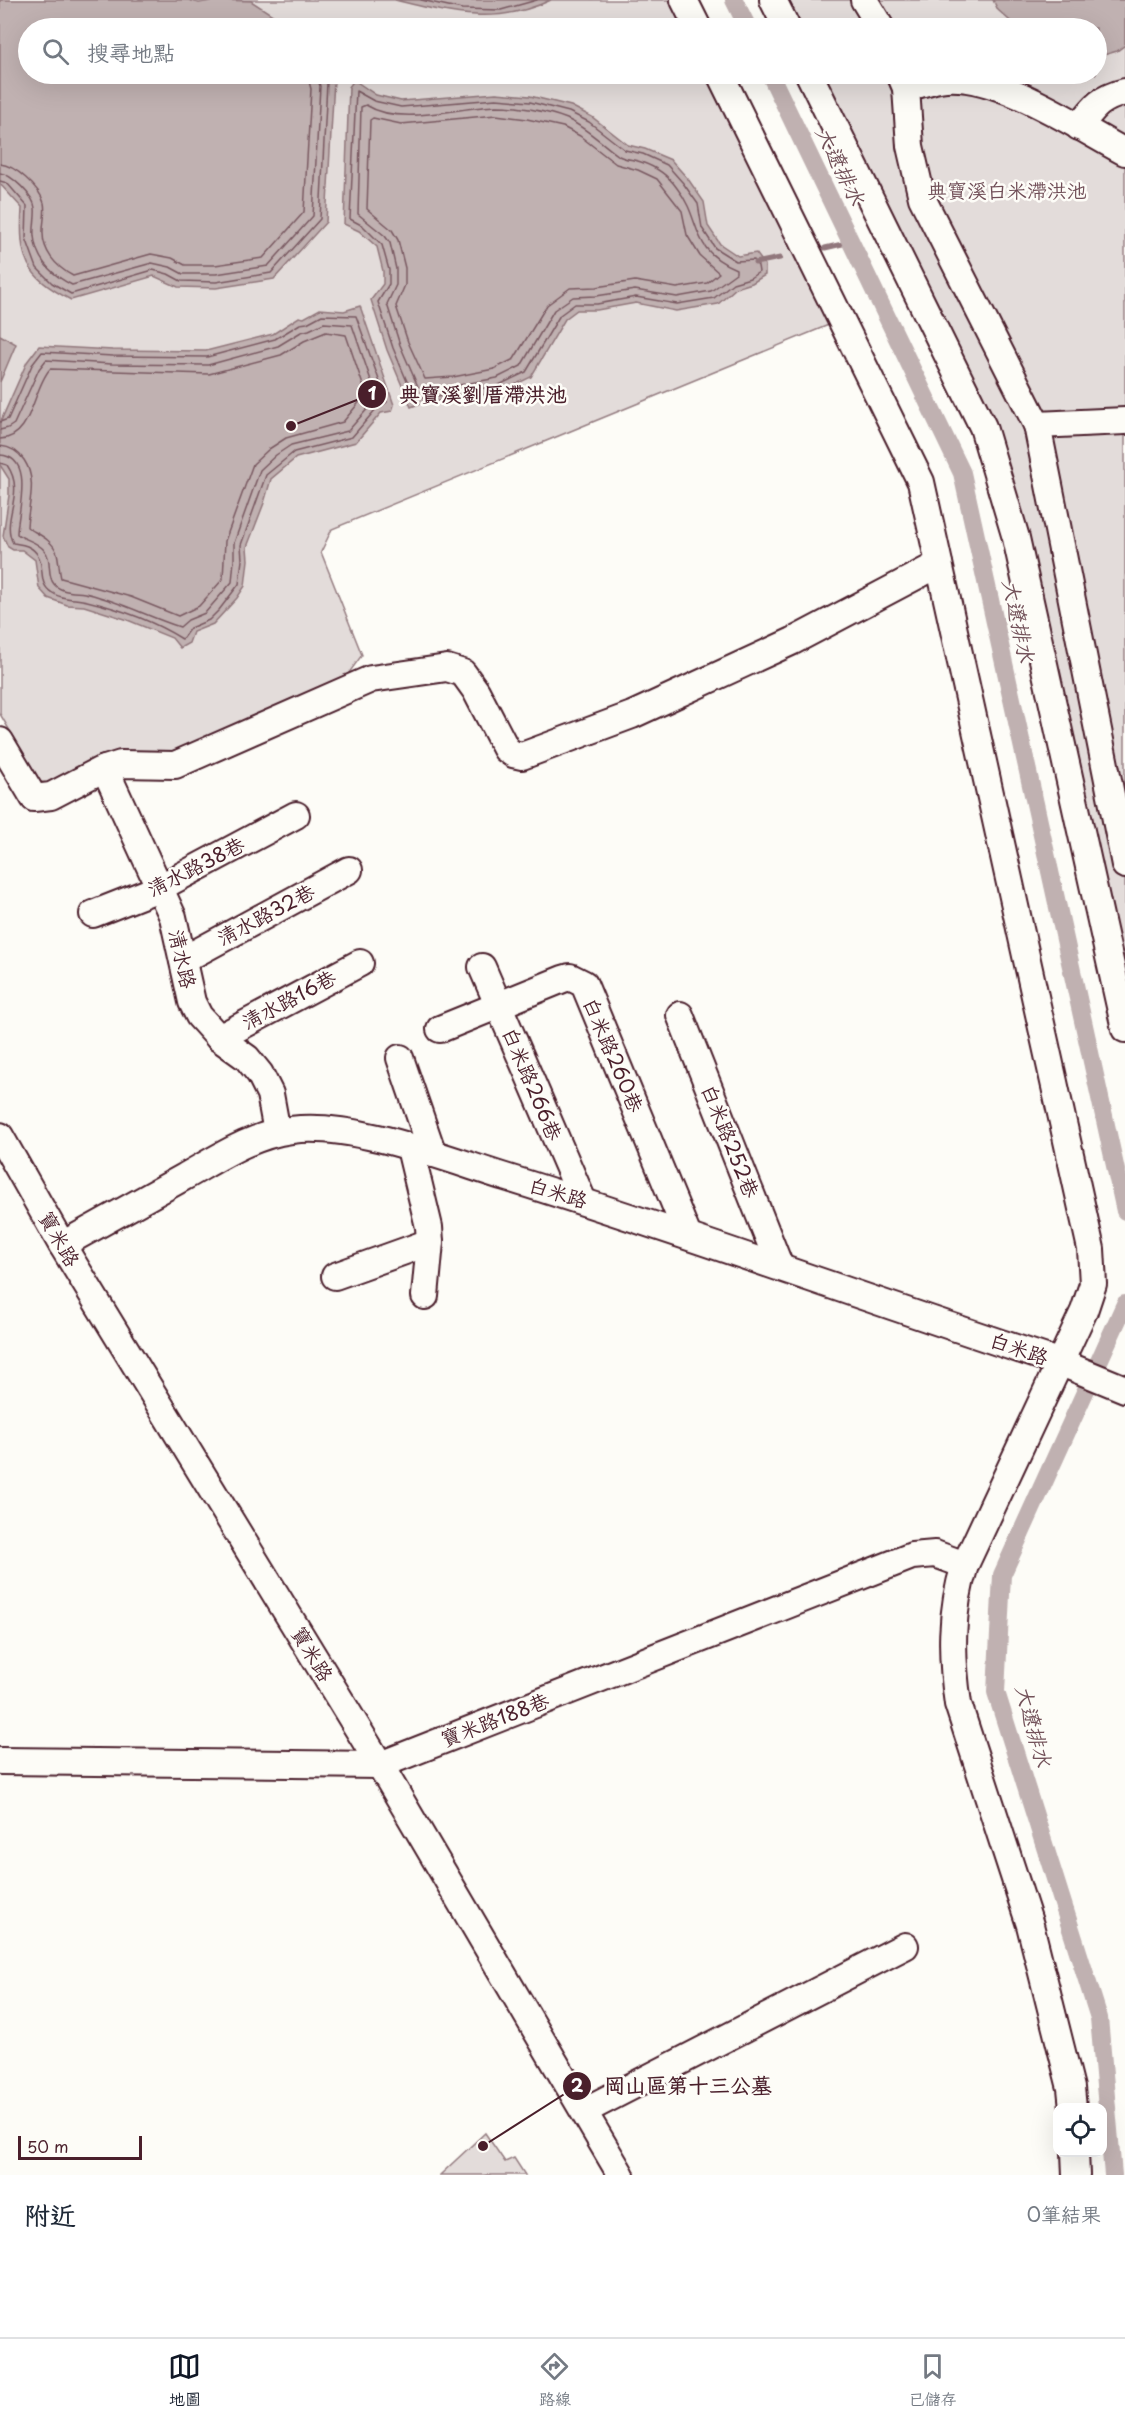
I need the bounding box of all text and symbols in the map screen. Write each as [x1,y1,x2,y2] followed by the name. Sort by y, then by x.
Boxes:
[18,18,1107,84] search box
[39,35,72,68] icon: search
[87,35,175,68] text: 搜尋地點
[809,120,875,211] water label: 大遼排水
[927,175,1087,205] park label: 典寶溪白米滯洪池
[357,375,579,414] callout: 典寶溪劉厝滯洪池
[399,377,567,409] text: 典寶溪劉厝滯洪池
[368,379,377,406] text: 1
[996,576,1045,666] water label: 大遼排水
[142,828,250,903] street label: 清水路38巷
[211,875,321,952] street label: 清水路32巷
[162,926,205,992] street label: 清水路
[236,961,342,1037] street label: 清水路16巷
[576,993,652,1118] street label: 白米路260巷
[496,1022,571,1146] street label: 白米路266巷
[695,1079,768,1203] street label: 白米路252巷
[525,1169,592,1215] street label: 白米路
[32,1205,88,1273] street label: 寶米路
[986,1324,1054,1372] street label: 白米路
[285,1620,342,1688] street label: 寶米路
[1009,1681,1062,1771] water label: 大遼排水
[436,1684,554,1753] street label: 寶米路188巷
[562,2066,784,2105] callout: 岡山區第十三公墓
[604,2068,772,2100] text: 岡山區第十三公墓
[571,2071,584,2098] text: 2
[1053,2103,1107,2157] map controls
[1053,2103,1107,2157] button: locate
[18,2133,142,2160] scale bar
[27,2134,68,2158] text: 50 m
[24,2195,76,2234] text: 附近
[1026,2199,1101,2229] text: 0筆結果
[168,2350,201,2410] tab: 地圖
[538,2350,571,2410] tab: 路線
[908,2350,956,2410] tab: 已儲存

